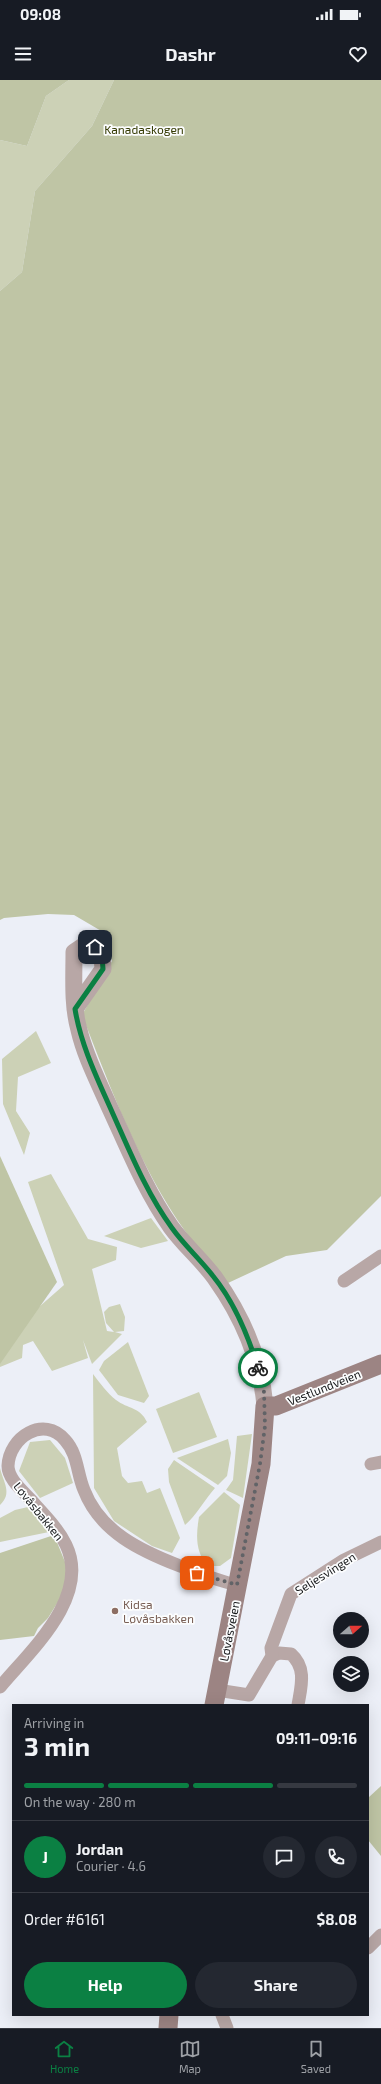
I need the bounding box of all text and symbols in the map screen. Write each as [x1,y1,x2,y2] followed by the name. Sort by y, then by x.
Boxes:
[20,5,61,23] text: 09:08
[12,43,34,65] icon: menu
[165,43,216,65] text: Dashr
[347,43,369,65] icon: heart
[104,122,184,136] park label: Kanadaskogen
[78,930,112,964] pin
[84,936,106,958] icon: home
[238,1348,278,1388] courier
[247,1357,269,1379] icon: bike
[286,1366,363,1408] street label: Vestlundveien
[11,1479,67,1543] street label: Løvåsbakken
[292,1549,358,1598] street label: Seljesvingen
[180,1556,214,1590] pin
[186,1562,208,1584] icon: bag
[123,1597,194,1625] place label: Kidsa Løvåsbakken
[216,1600,242,1662] street label: Løvåsveien
[110,1606,120,1616] marker: Kidsa Løvåsbakken
[333,1612,369,1648] north arrow
[333,1612,369,1692] map controls
[333,1656,369,1692] button: layers
[24,1715,84,1731] text: Arriving in
[276,1729,357,1747] text: 09:11–09:16
[24,1730,90,1761] text: 3 min
[24,1794,136,1810] text: On the way · 280 m
[263,1836,305,1878] button: chat
[315,1836,357,1878] button: phone
[76,1840,123,1858] text: Jordan
[42,1848,48,1866] text: J
[76,1858,146,1874] text: Courier · 4.6
[24,1910,105,1928] text: Order #6161
[316,1910,357,1928] text: $8.08
[24,1962,187,2008] button: Help
[195,1962,357,2008] button: Share
[50,2038,79,2075] tab: Home
[179,2038,201,2075] tab: Map
[301,2038,331,2075] tab: Saved

